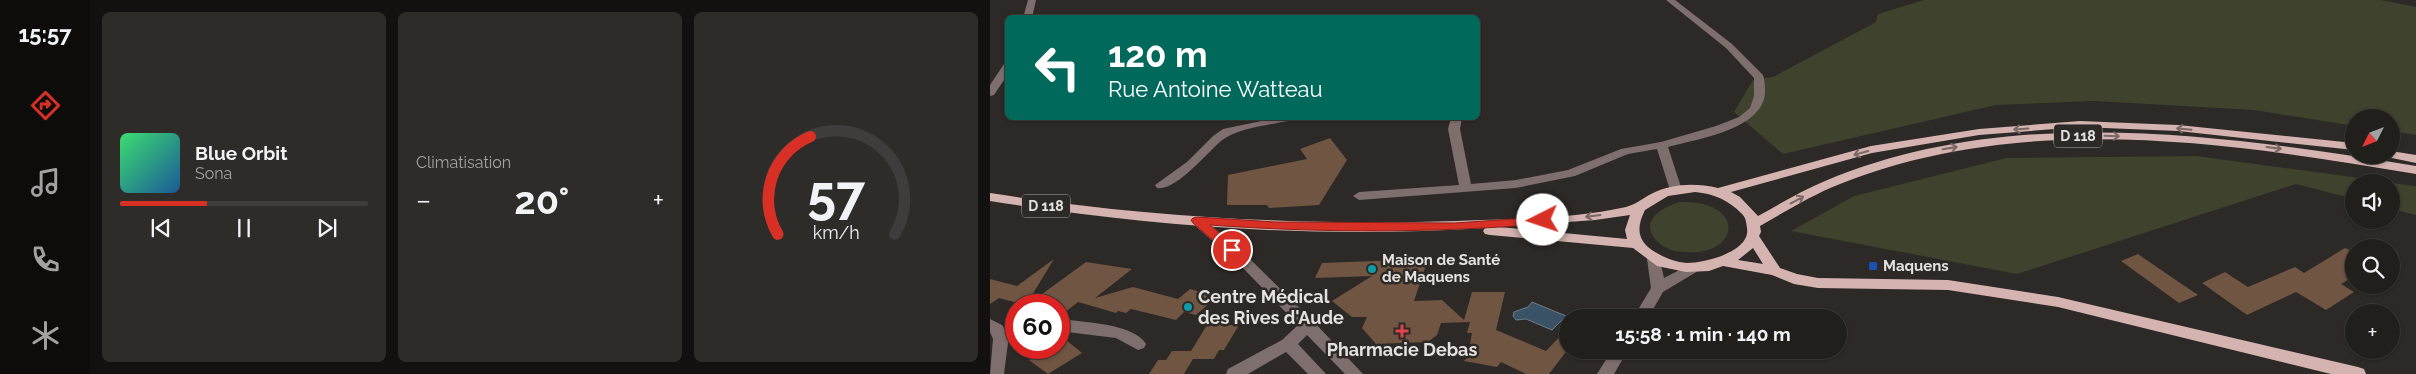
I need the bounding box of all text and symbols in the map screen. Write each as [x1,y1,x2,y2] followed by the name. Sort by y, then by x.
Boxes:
[18,21,72,47] text: 15:57
[1108,34,1208,75] text: 120 m
[1025,35,1090,100] icon: left
[1108,76,1323,102] text: Rue Antoine Watteau
[28,88,63,123] icon: directions
[2345,109,2400,164] north arrow
[2345,109,2400,359] map controls
[2014,124,2030,133] one-way arrow
[2054,124,2102,148] road number: D 118
[2176,124,2192,133] one-way arrow
[2104,132,2120,141] one-way arrow
[195,142,287,164] text: Blue Orbit
[1942,143,1958,153] one-way arrow
[2265,143,2281,153] one-way arrow
[1853,149,1869,158] one-way arrow
[416,153,511,172] text: Climatisation
[195,164,232,183] text: Sona
[807,164,866,225] text: 57
[28,165,63,200] icon: music
[2345,174,2400,229] button: sound
[514,178,569,223] text: 20°
[416,184,431,217] text: −
[652,184,664,217] text: +
[1516,193,1568,245] position arrow
[1022,195,1070,218] road number: D 118
[1789,195,1804,204] one-way arrow
[1585,211,1601,221] one-way arrow
[147,214,175,242] icon: previous
[230,214,258,242] icon: pause
[313,214,341,242] icon: next
[812,222,860,243] text: km/h
[1211,229,1253,271] pin
[1218,236,1246,264] icon: arrive
[2345,239,2400,294] button: search
[28,242,63,277] icon: phone
[1382,251,1500,286] place label: Maison de Santé de Maquens
[1883,257,1949,275] place label: Maquens
[1867,260,1879,272] marker: Maquens
[1366,263,1378,275] marker: Maison de Santé de Maquens
[1198,286,1344,328] place label: Centre Médical des Rives d'Aude
[1005,294,1070,359] speed limit sign: 60
[1182,301,1194,313] marker: Centre Médical des Rives d'Aude
[2345,304,2400,359] button: +
[28,318,63,353] icon: climate
[1615,323,1791,345] text: 15:58 · 1 min · 140 m
[1396,325,1408,337] marker: Pharmacie Debas
[1327,339,1477,360] place label: Pharmacie Debas

